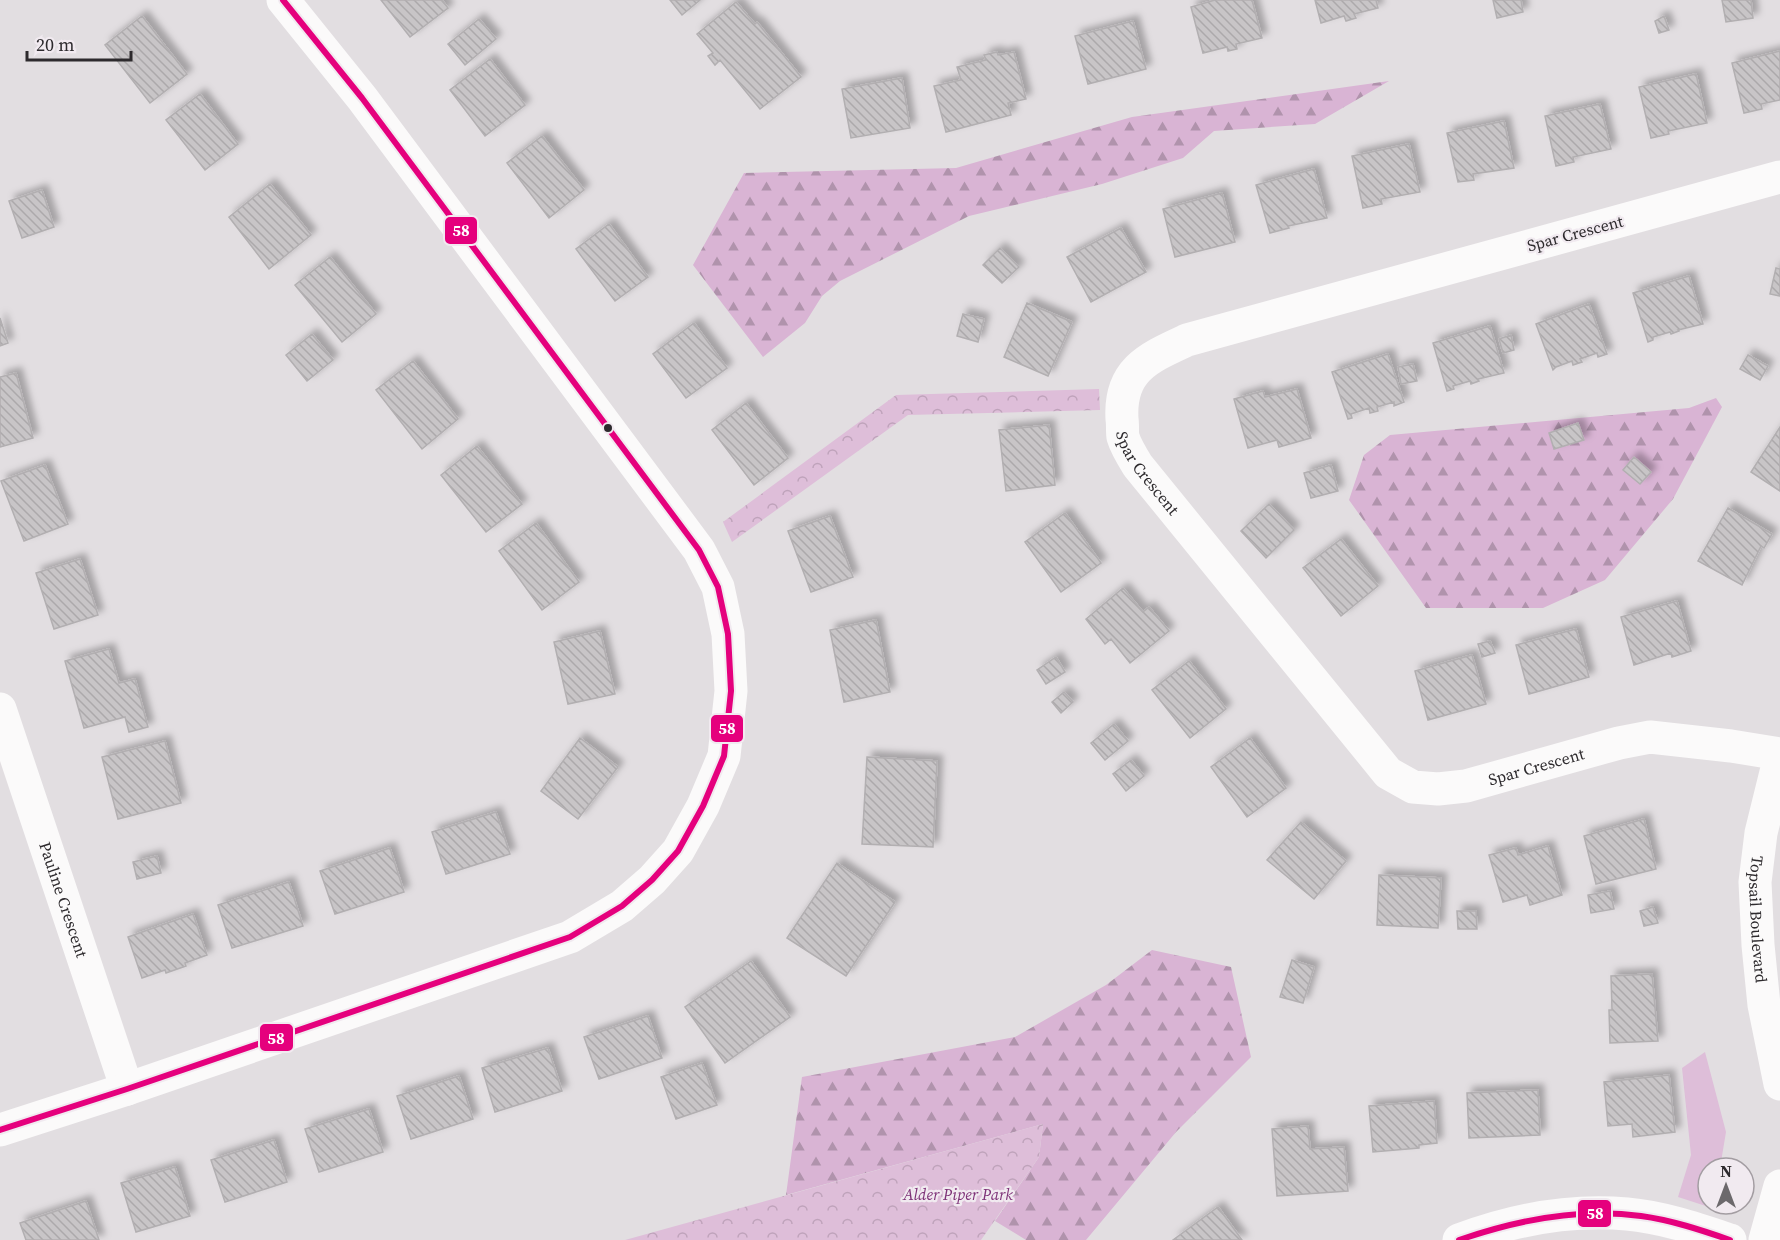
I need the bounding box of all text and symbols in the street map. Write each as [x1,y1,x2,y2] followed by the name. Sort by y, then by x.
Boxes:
[27,24,130,62] scale bar
[36,32,74,57] text: 20 m
[1525,209,1626,256] street label: Spar Crescent
[444,216,478,245] line badge: 58
[452,219,470,241] text: 58
[602,422,614,434] unlabelled marker
[1111,430,1185,520] street label: Spar Crescent
[710,714,744,743] line badge: 58
[718,717,736,739] text: 58
[1486,742,1587,790] street label: Spar Crescent
[34,839,94,961] street label: Pauline Crescent
[1744,855,1773,984] street label: Topsail Boulevard
[259,1023,294,1052] line badge: 58
[267,1027,285,1049] text: 58
[1696,1156,1756,1216] north arrow
[1720,1160,1732,1182] text: N
[902,1183,1013,1205] park label: Alder Piper Park
[1577,1199,1612,1228] line badge: 58
[1586,1202,1604,1224] text: 58

